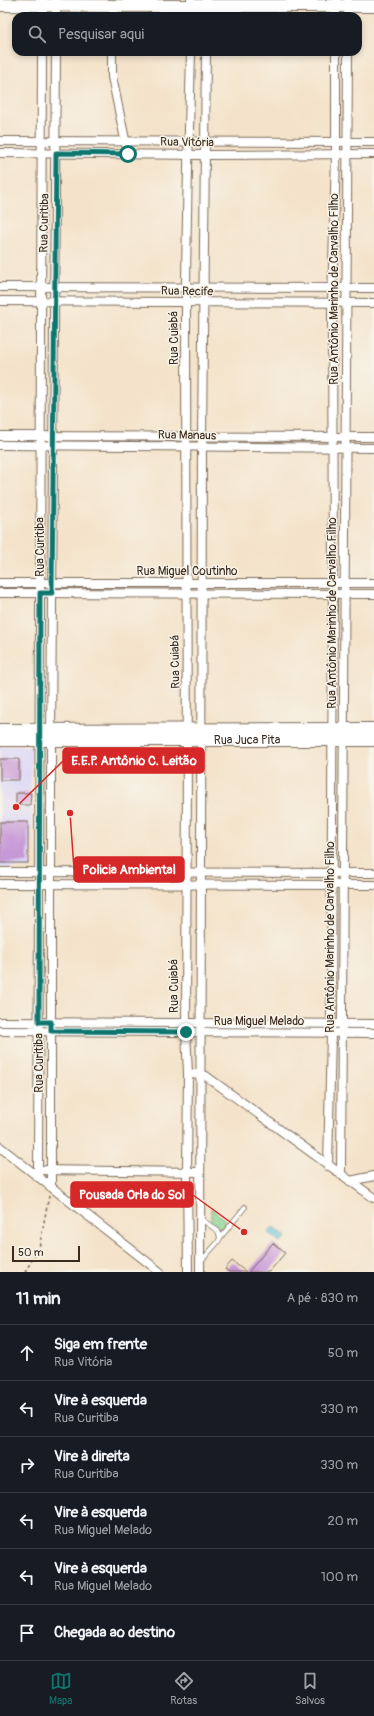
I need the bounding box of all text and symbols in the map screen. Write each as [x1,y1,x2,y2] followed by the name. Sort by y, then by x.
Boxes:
[12,12,362,56] search box
[26,23,48,45] icon: search
[58,25,144,44] text: Pesquisar aqui
[160,135,214,150] street label: Rua Vitória
[119,145,137,163] route start
[36,193,53,253] street label: Rua Curitiba
[327,193,342,385] street label: Rua Antônio Marinho de Carvalho Filho
[161,284,213,299] street label: Rua Recife
[167,311,182,365] street label: Rua Cuiabá
[158,427,217,444] street label: Rua Manaus
[33,517,48,577] street label: Rua Curitiba
[325,517,340,709] street label: Rua Antônio Marinho de Carvalho Filho
[137,564,238,579] street label: Rua Miguel Coutinho
[168,635,183,689] street label: Rua Cuiabá
[214,733,281,748] street label: Rua Juca Pita
[63,748,204,773] callout: E.E.P. Antônio C. Leitão
[71,753,197,769] text: E.E.P. Antônio C. Leitão
[323,841,338,1033] street label: Rua Antônio Marinho de Carvalho Filho
[74,857,184,882] callout: Policia Ambiental
[82,862,176,878] text: Policia Ambiental
[167,959,182,1013] street label: Rua Cuiabá
[214,1014,305,1029] street label: Rua Miguel Melado
[177,1023,195,1041] route end
[32,1033,47,1093] street label: Rua Curitiba
[71,1182,193,1207] callout: Pousada Orla do Sol
[79,1187,185,1203] text: Pousada Orla do Sol
[12,1244,80,1263] scale bar
[18,1246,44,1259] text: 50 m
[16,1288,61,1309] text: 11 min
[287,1290,358,1306] text: A pé · 830 m
[54,1335,147,1354] text: Siga em frente
[16,1342,38,1364] icon: ahead
[328,1345,358,1361] text: 50 m
[54,1354,112,1370] text: Rua Vitória
[54,1391,147,1410] text: Vire à esquerda
[16,1398,38,1420] icon: left
[320,1401,358,1417] text: 330 m
[54,1410,118,1426] text: Rua Curitiba
[54,1447,130,1466] text: Vire à direita
[16,1454,38,1476] icon: right
[320,1457,358,1473] text: 330 m
[54,1466,118,1482] text: Rua Curitiba
[54,1503,147,1522] text: Vire à esquerda
[16,1510,38,1532] icon: left
[327,1513,358,1529] text: 20 m
[54,1522,152,1538] text: Rua Miguel Melado
[54,1559,147,1578] text: Vire à esquerda
[16,1566,38,1588] icon: left
[321,1569,358,1585] text: 100 m
[54,1578,152,1594] text: Rua Miguel Melado
[16,1622,38,1644] icon: arrive
[54,1623,175,1642] text: Chegada ao destino
[49,1670,72,1707] tab: Mapa
[170,1670,197,1707] tab: Rotas
[295,1670,325,1707] tab: Salvos

